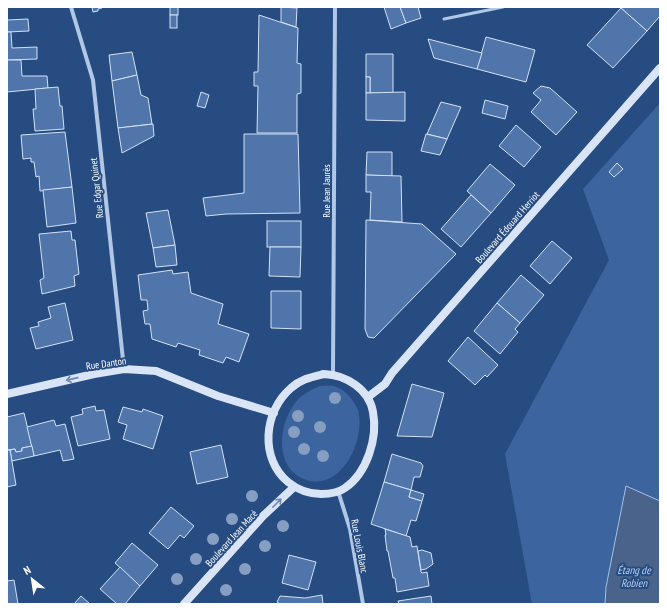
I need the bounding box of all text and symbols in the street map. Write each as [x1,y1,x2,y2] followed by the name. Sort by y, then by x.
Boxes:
[87,157,106,219] street label: Rue Edgar Quinet
[320,164,333,218] street label: Rue Jean Jaurès
[472,188,542,266] street label: Boulevard Édouard Herriot
[85,354,127,373] street label: Rue Danton
[66,375,79,383] one-way arrow
[272,498,282,508] one-way arrow
[203,507,260,569] street label: Boulevard Jean Macé
[348,518,371,574] street label: Rue Louis Blanc
[12,559,52,599] north arrow
[21,563,33,578] text: N
[617,563,652,590] water label: Étang de Robien

